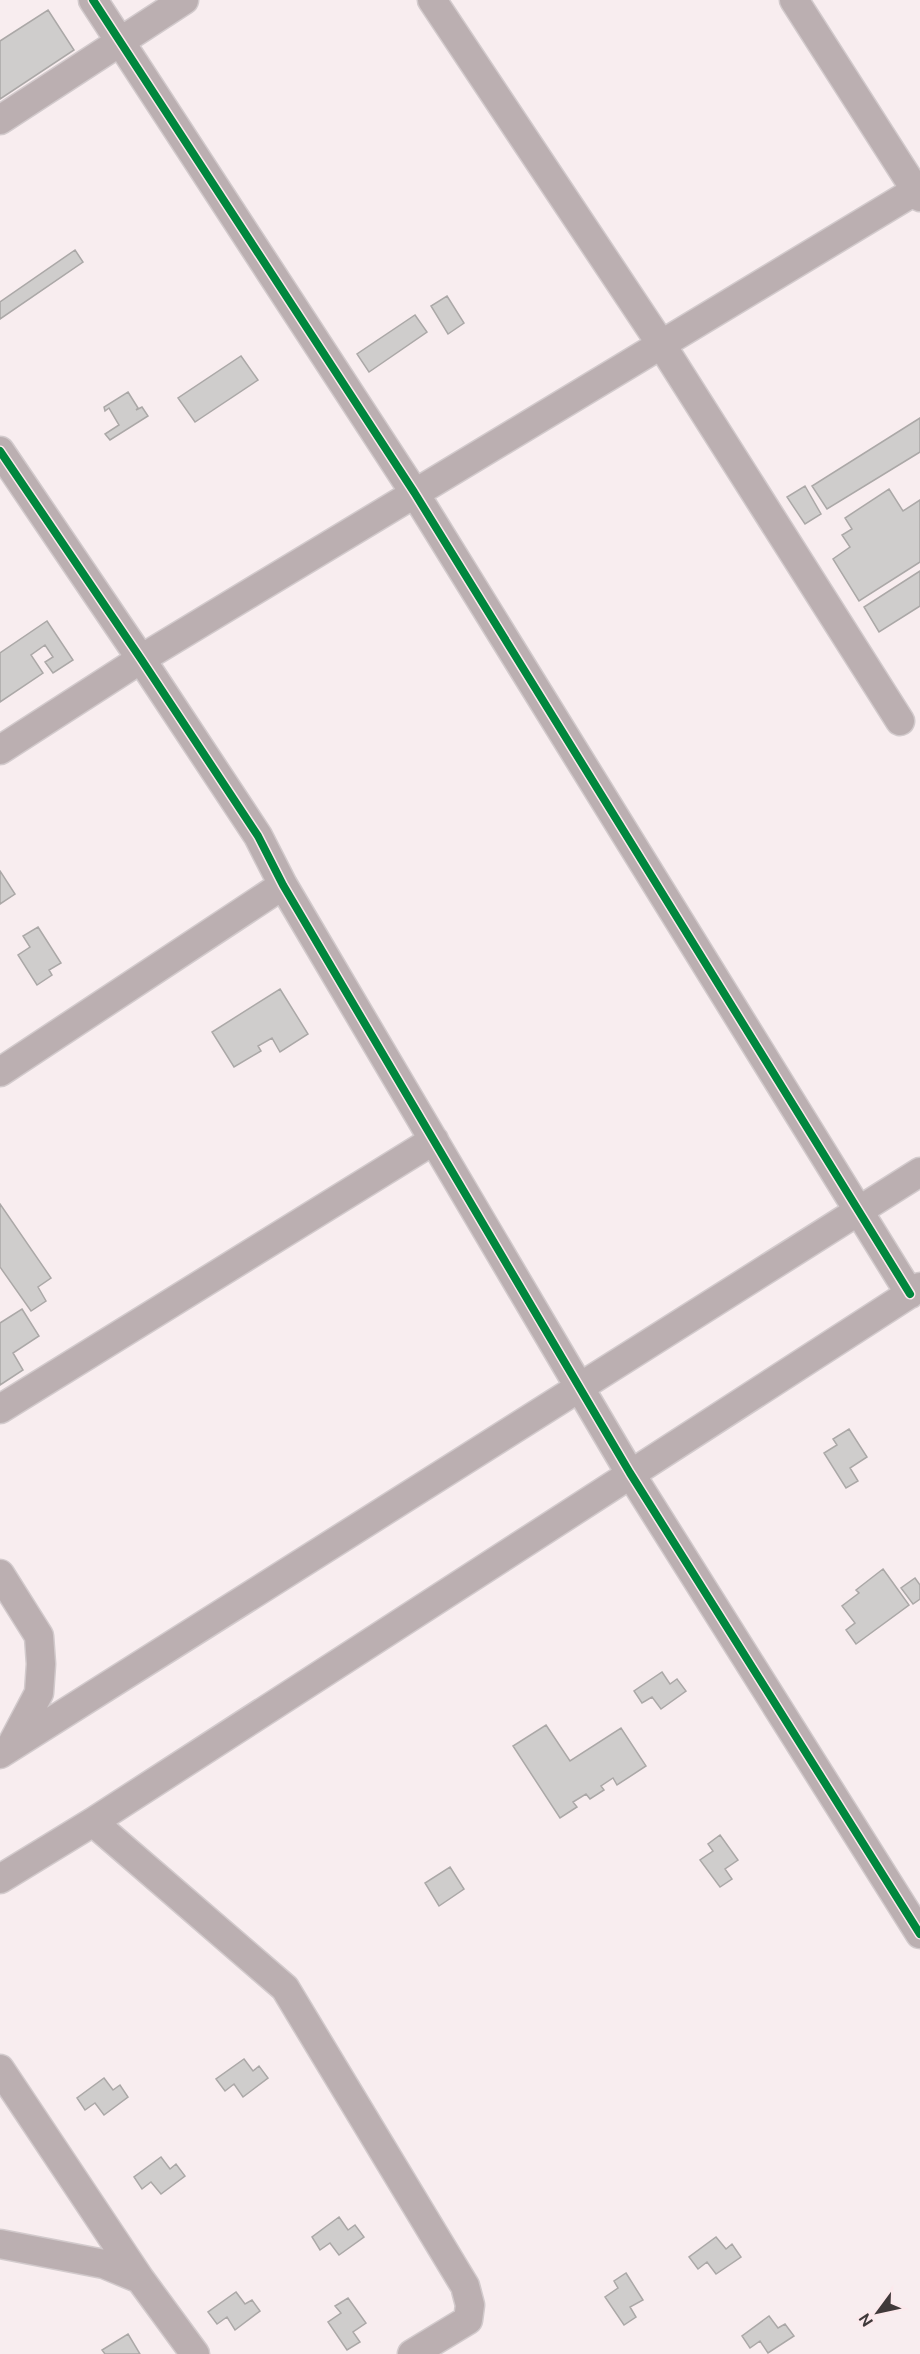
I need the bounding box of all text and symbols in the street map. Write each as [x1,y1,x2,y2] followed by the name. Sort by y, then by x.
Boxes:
[848,2282,908,2342] north arrow
[855,2310,876,2330] text: N

